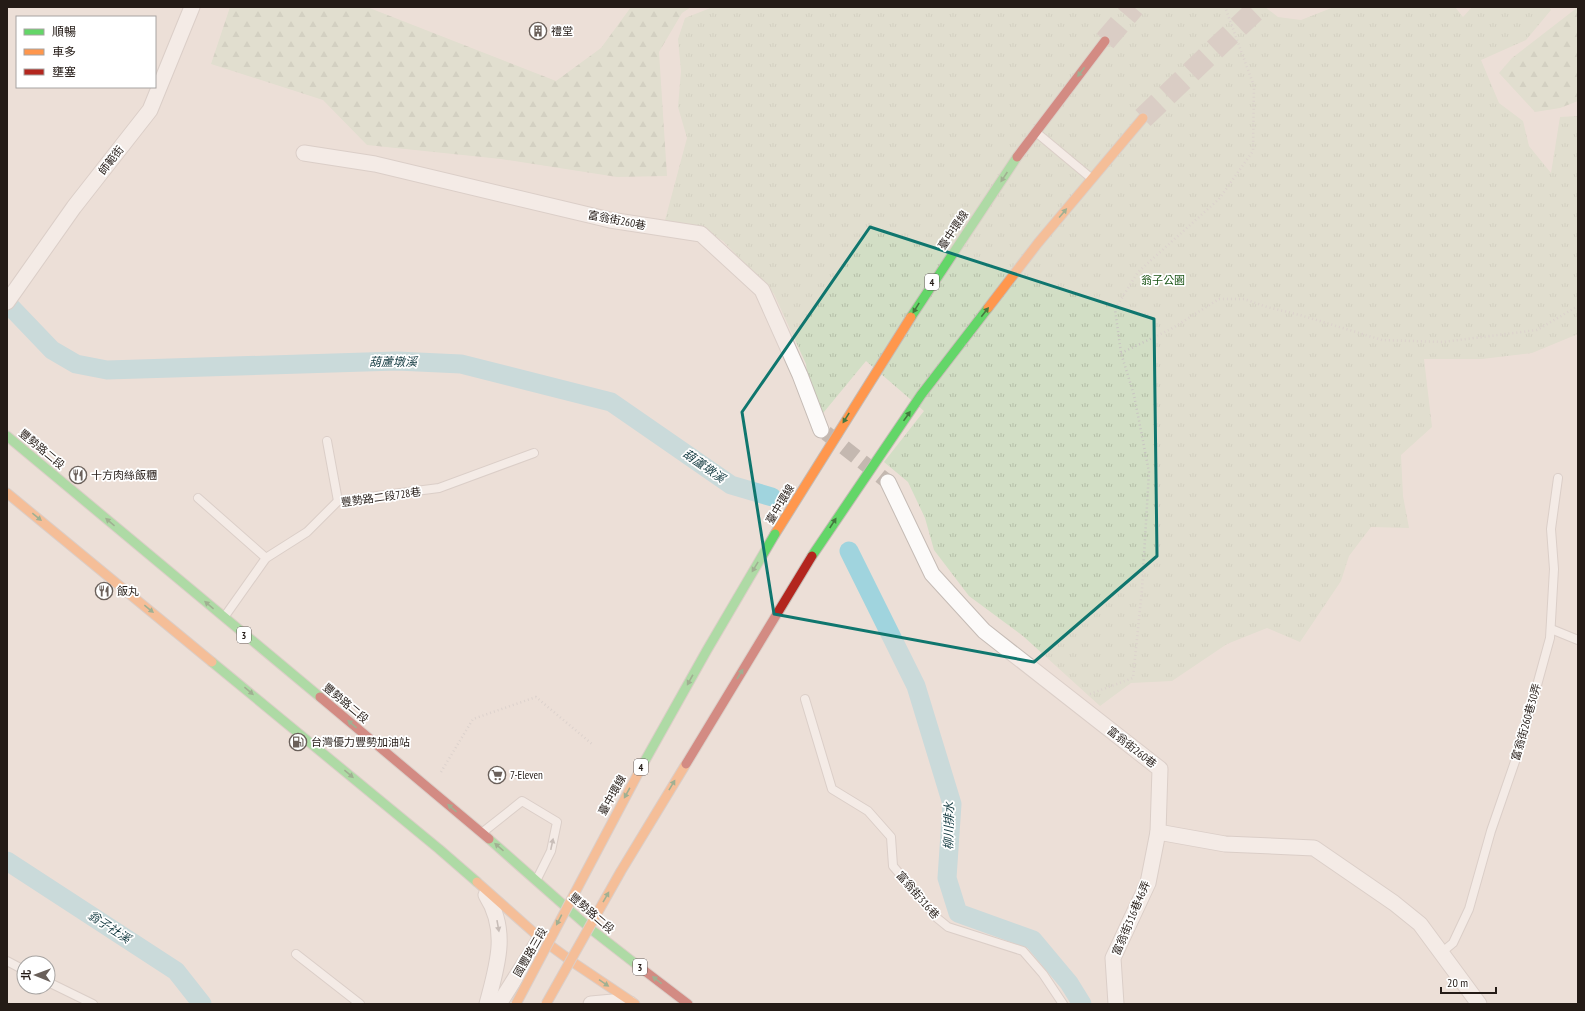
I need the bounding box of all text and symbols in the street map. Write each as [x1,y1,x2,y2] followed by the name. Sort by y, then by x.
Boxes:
[16,16,156,88] legend
[528,21,548,41] building icon: 禮堂
[52,24,76,39] text: 順暢
[551,24,573,38] place label: 禮堂
[52,44,76,59] text: 車多
[52,64,76,79] text: 壅塞
[1077,67,1086,78] one-way arrow
[95,143,127,177] street label: 師範街
[1000,171,1008,182] one-way arrow
[587,208,647,232] street label: 富翁街260巷
[935,208,971,252] street label: 臺中環線
[1058,208,1067,219] one-way arrow
[1141,273,1185,287] park label: 翁子公園
[925,274,939,290] road number: 4
[912,302,919,314] one-way arrow
[981,306,989,317] one-way arrow
[369,354,419,369] water label: 葫蘆墩溪
[903,410,911,421] one-way arrow
[842,413,850,423] one-way arrow
[16,426,68,472] street label: 豐勢路二段
[680,446,730,487] water label: 葫蘆墩溪
[68,465,88,485] restaurant icon: 十方肉絲飯糰
[91,468,157,482] place label: 十方肉絲飯糰
[763,482,797,526] street label: 臺中環線
[340,484,422,510] street label: 豐勢路二段728巷
[32,513,43,522] one-way arrow
[104,517,115,526] one-way arrow
[830,517,837,529] one-way arrow
[751,562,759,572] one-way arrow
[94,581,114,601] restaurant icon: 飯丸
[117,584,139,598] place label: 飯丸
[204,601,215,610] one-way arrow
[143,604,154,613] one-way arrow
[237,627,251,643] road number: 3
[736,668,743,680] one-way arrow
[686,674,693,686] one-way arrow
[320,680,372,726] street label: 豐勢路二段
[1508,682,1544,762] street label: 富翁街260巷30弄
[243,687,254,696] one-way arrow
[347,720,357,729] one-way arrow
[1104,723,1160,771] street label: 富翁街260巷
[288,732,308,752] fuel station icon: 台灣優力豐勢加油站
[311,735,410,749] place label: 台灣優力豐勢加油站
[634,759,648,775] road number: 4
[487,765,507,785] supermarket icon: 7-Eleven
[510,768,543,782] place label: 7-Eleven
[344,770,354,779] one-way arrow
[595,772,629,818] street label: 臺中環線
[669,779,676,791] one-way arrow
[623,787,630,799] one-way arrow
[941,801,956,850] water label: 柳川排水
[447,803,457,812] one-way arrow
[550,838,556,851] one-way arrow
[494,843,503,852] one-way arrow
[893,868,943,922] street label: 富翁街316巷
[1109,879,1153,957] street label: 富翁街316巷46弄
[567,890,617,936] street label: 豐勢路二段
[603,891,609,903] one-way arrow
[85,907,135,947] water label: 翁子社溪
[556,915,562,926] one-way arrow
[495,920,501,932] one-way arrow
[510,925,550,979] street label: 國豐路三段
[16,955,56,995] north arrow
[633,959,647,975] road number: 3
[19,969,33,980] text: 北
[1441,969,1496,995] scale bar
[1447,975,1468,990] text: 20 m
[651,976,662,985] one-way arrow
[599,980,610,987] one-way arrow

